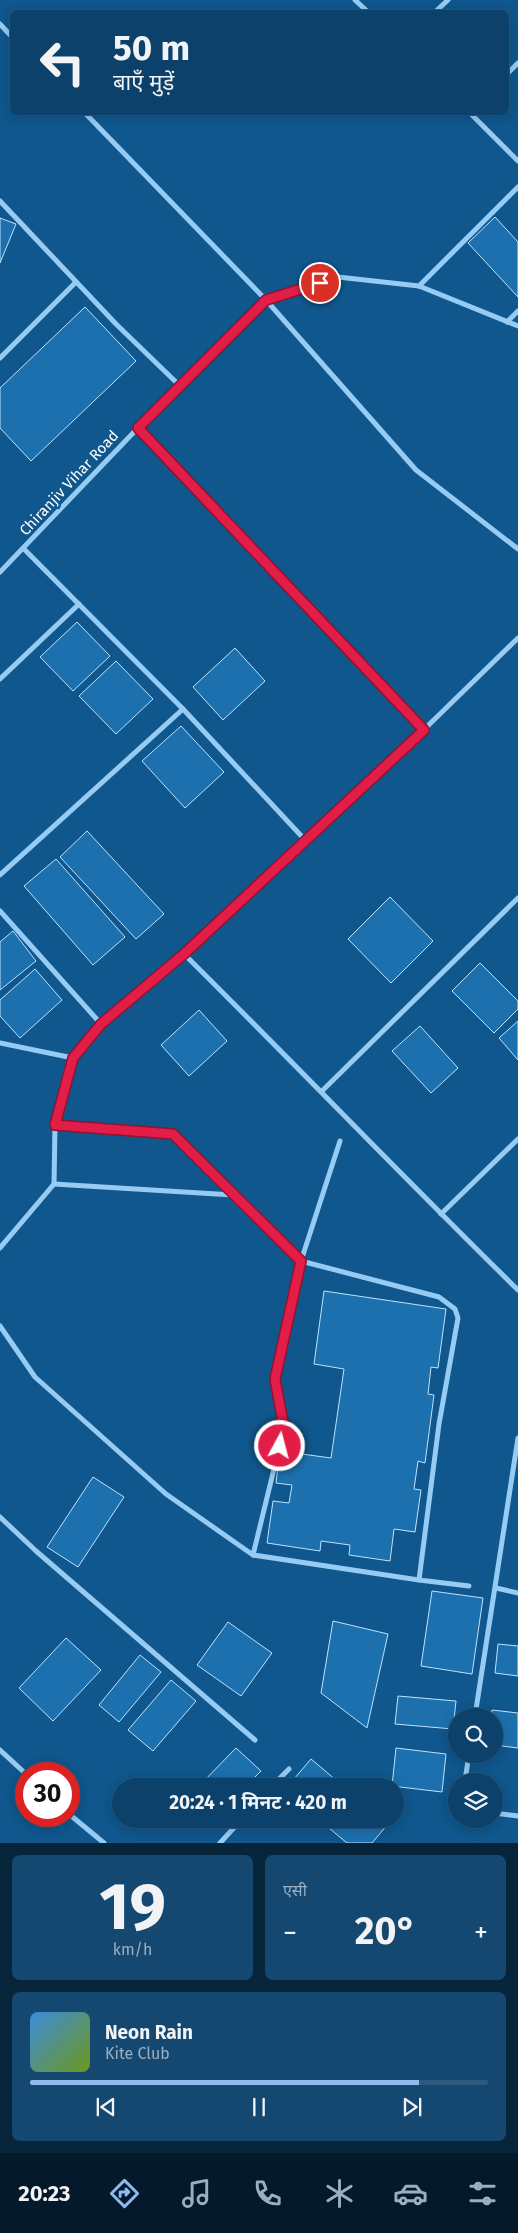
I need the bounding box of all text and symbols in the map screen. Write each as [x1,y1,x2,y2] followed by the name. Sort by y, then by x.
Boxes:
[113,27,190,69] text: 50 m
[30,30,95,95] icon: left
[113,69,174,96] text: बाएँ मुड़ें
[299,262,341,304] pin
[306,269,334,297] icon: arrive
[16,427,122,539] street label: Chiranjiv Vihar Road
[253,1419,305,1471] position arrow
[448,1708,503,1828] map controls
[448,1708,503,1763] button: search
[15,1762,80,1827] speed limit sign: 30
[448,1773,503,1828] button: layers
[169,1791,347,1814] text: 20:24 · 1 मिनट · 420 m
[99,1868,166,1946] text: 19
[283,1881,307,1900] text: एसी
[355,1908,416,1954] text: 20°
[283,1916,297,1949] text: −
[474,1916,488,1949] text: +
[113,1940,152,1959] text: km/h
[105,2021,193,2044] text: Neon Rain
[105,2044,170,2063] text: Kite Club
[92,2093,120,2121] icon: previous
[245,2093,273,2121] icon: pause
[398,2093,426,2121] icon: next
[107,2176,142,2211] icon: directions
[179,2176,214,2211] icon: music
[250,2176,285,2211] icon: phone
[322,2176,357,2211] icon: climate
[393,2176,428,2211] icon: car
[465,2176,500,2211] icon: filters
[18,2180,71,2207] text: 20:23

